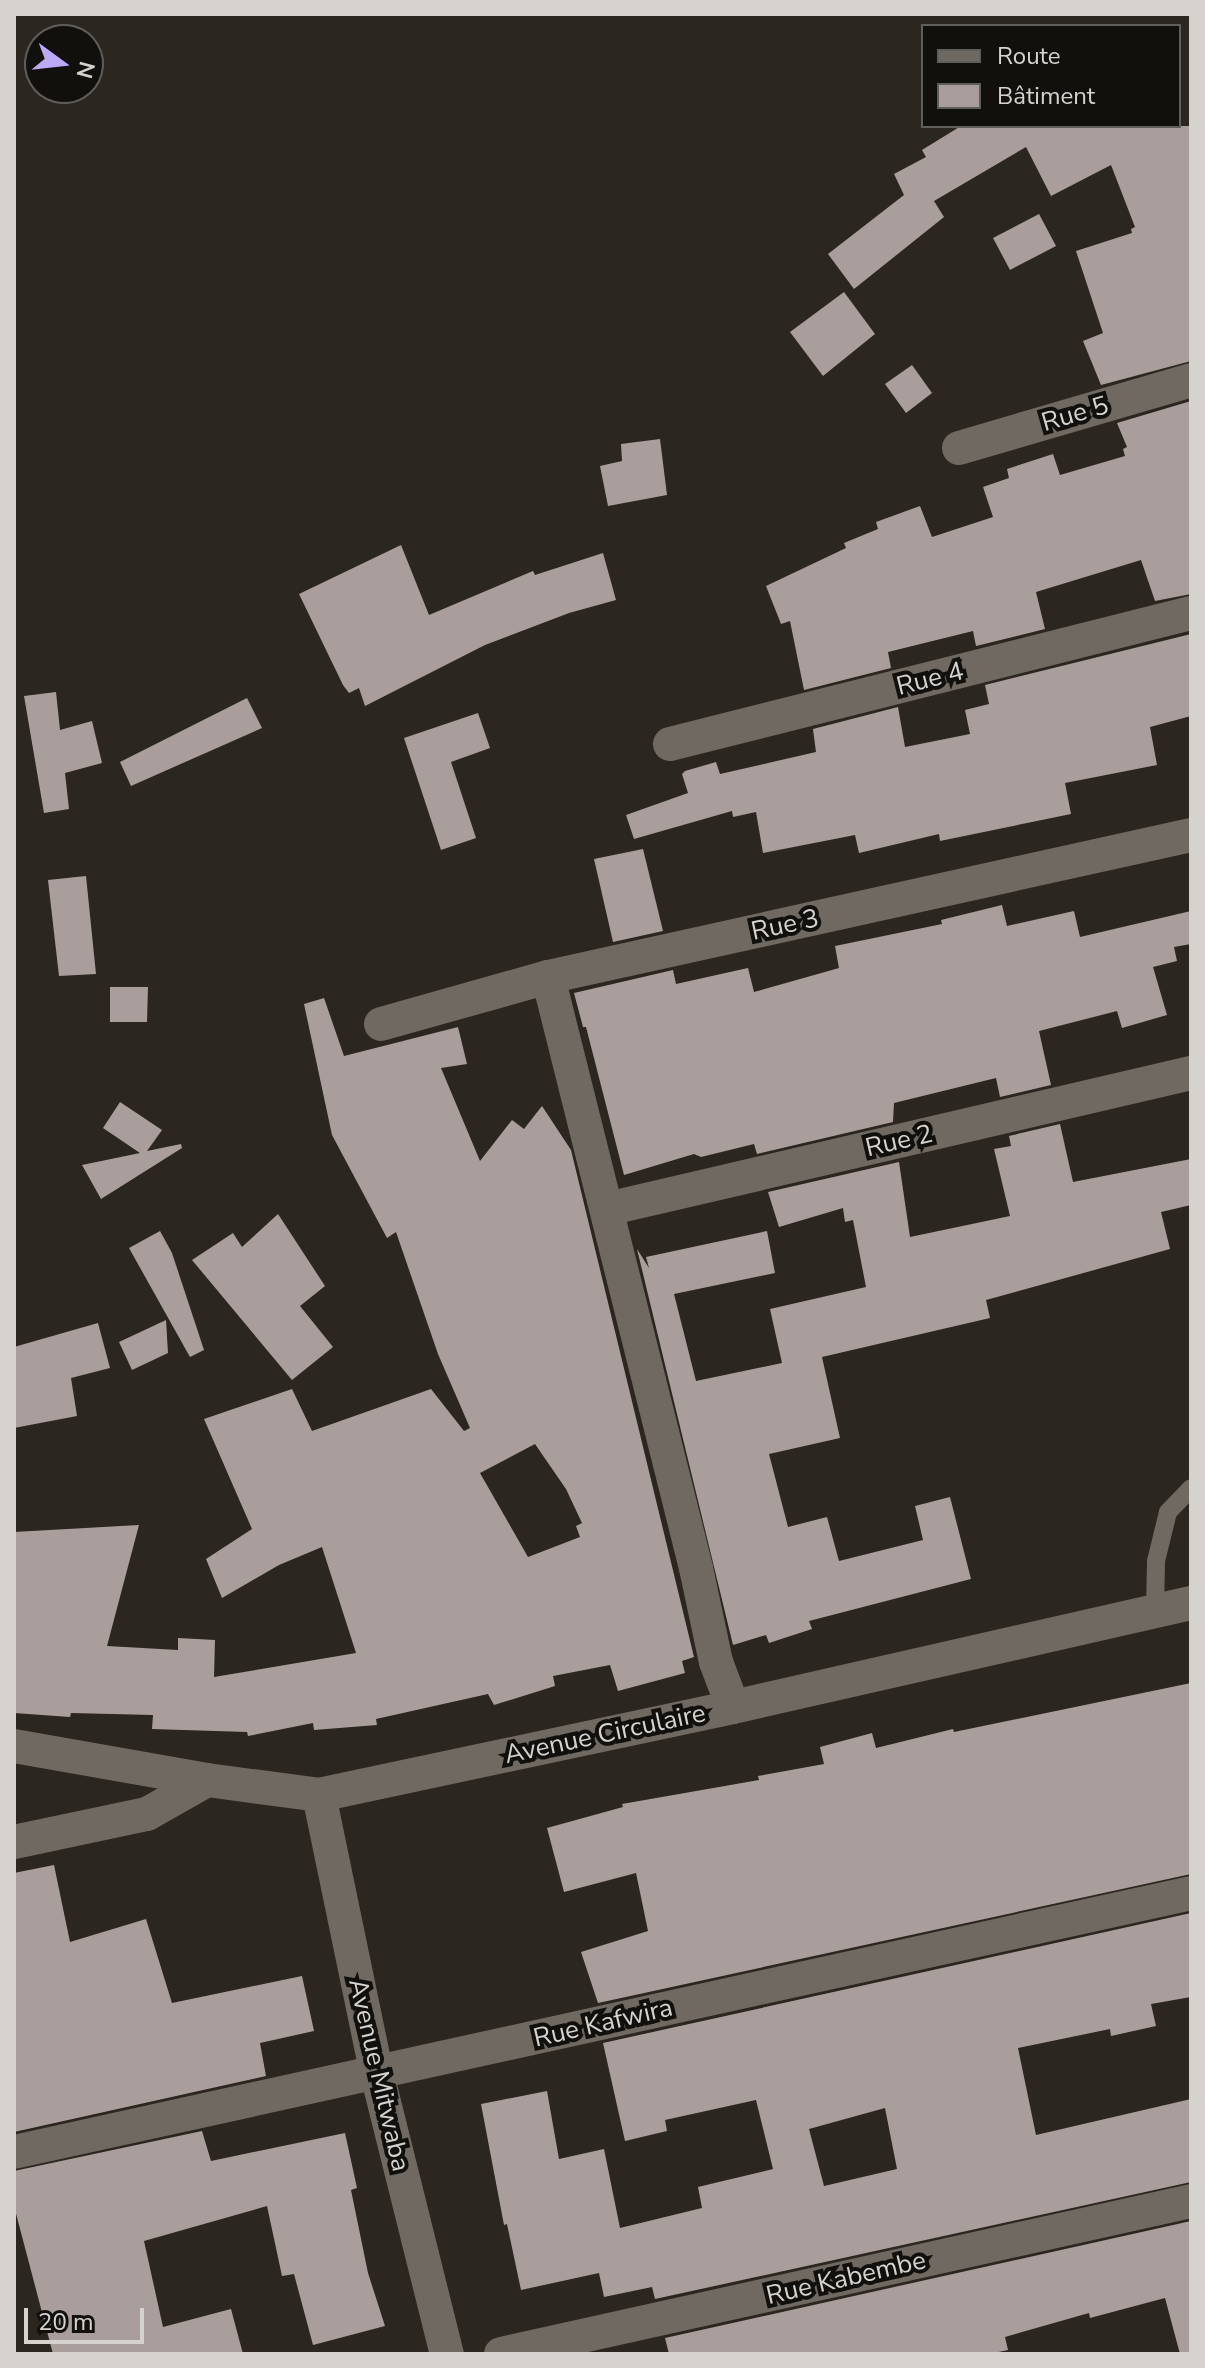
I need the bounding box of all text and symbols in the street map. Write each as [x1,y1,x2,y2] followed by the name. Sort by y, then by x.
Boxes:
[24,24,104,104] north arrow
[921,24,1181,128] legend
[997,40,1061,72] text: Route
[69,58,102,82] text: N
[997,80,1095,112] text: Bâtiment
[1038,390,1112,438] street label: Rue 5
[893,656,967,702] street label: Rue 4
[748,903,822,947] street label: Rue 3
[862,1118,936,1164] street label: Rue 2
[502,1697,708,1771] street label: Avenue Circulaire
[342,1976,416,2174] street label: Avenue Mitwaba
[530,1992,676,2054] street label: Rue Kafwira
[763,2244,929,2312] street label: Rue Kabembe
[28,2292,148,2342] scale bar
[38,2306,94,2338] text: 20 m

